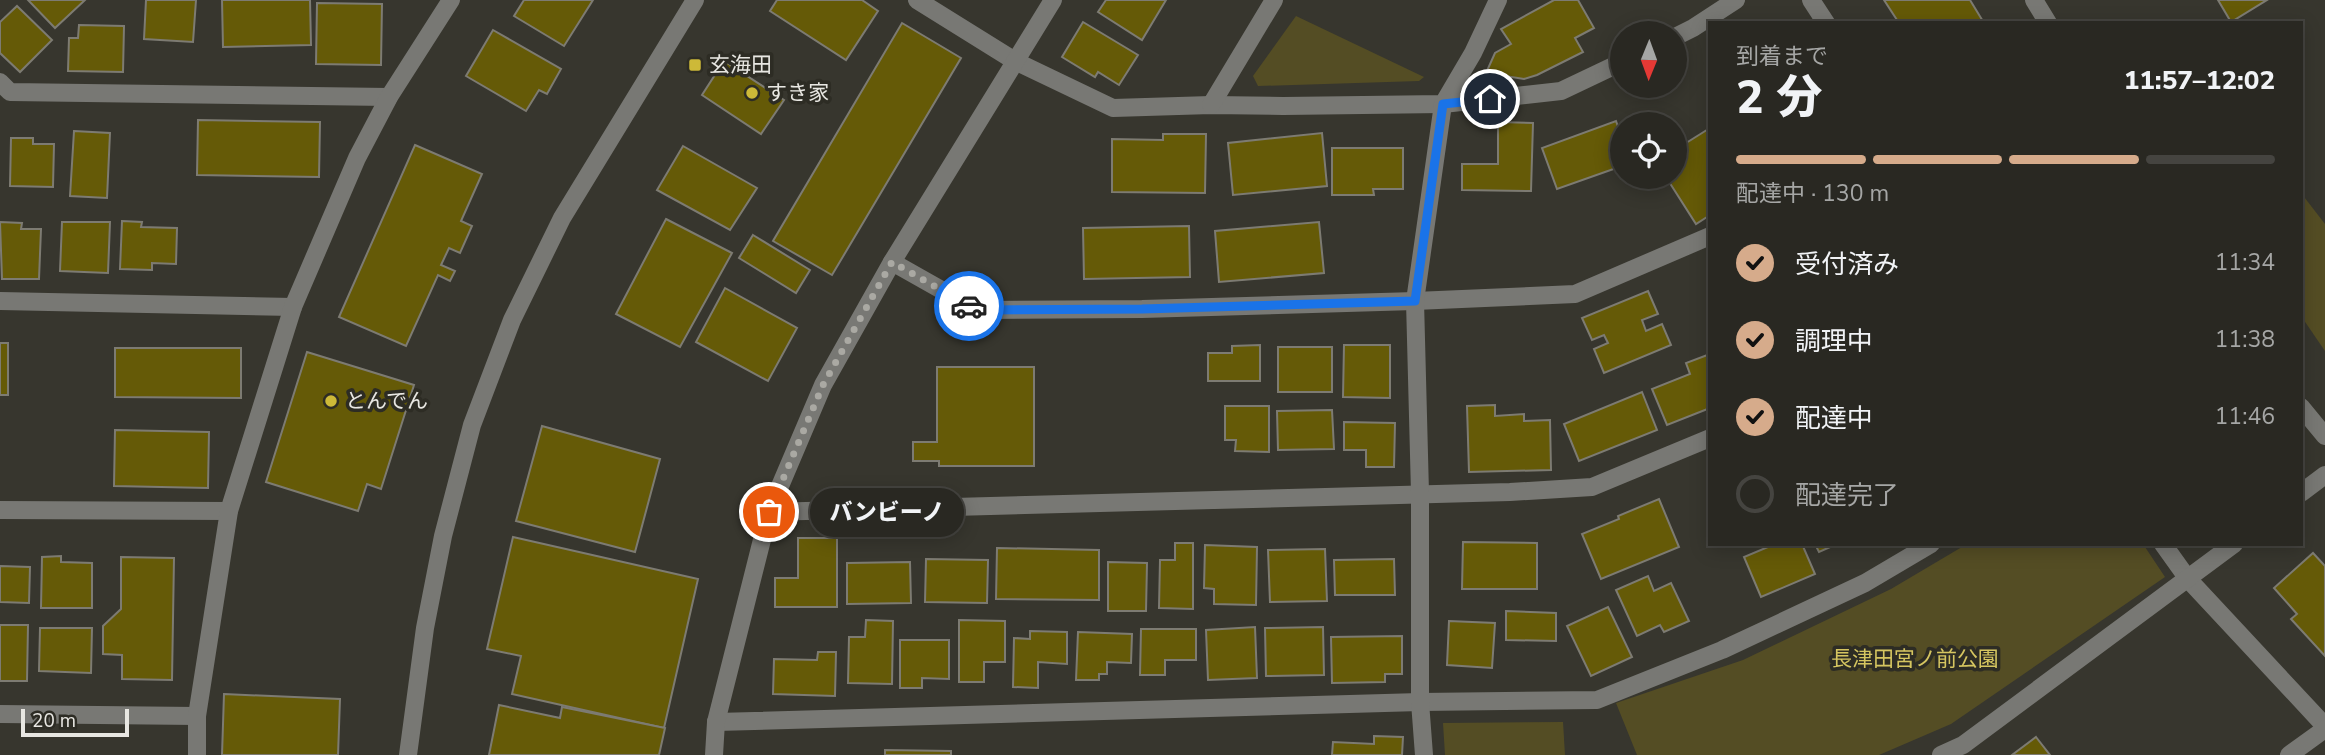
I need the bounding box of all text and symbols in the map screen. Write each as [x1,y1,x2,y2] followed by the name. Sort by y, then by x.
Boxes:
[1610,21,1687,98] north arrow
[1610,21,1687,189] map controls
[1736,41,1828,72] text: 到着まで
[709,51,772,79] place label: 玄海田
[687,57,703,73] marker: 玄海田
[2124,63,2275,98] text: 11:57–12:02
[1736,66,1822,129] text: 2 分
[1460,69,1520,129] pin
[766,79,829,107] place label: すき家
[1471,80,1509,118] icon: home
[744,85,760,101] marker: すき家
[1610,112,1687,189] button: locate
[1736,178,1889,209] text: 配達中 · 130 m
[1736,244,1774,282] icon: check
[1795,247,1899,282] text: 受付済み
[2215,247,2275,278] text: 11:34
[934,271,1004,341] courier
[950,287,988,325] icon: car
[1736,321,1774,359] icon: check
[1795,324,1873,359] text: 調理中
[2215,324,2275,355] text: 11:38
[345,387,428,415] place label: とんでん
[323,393,339,409] marker: とんでん
[1736,398,1774,436] icon: check
[1795,401,1873,436] text: 配達中
[2215,401,2275,432] text: 11:46
[1795,478,1899,513] text: 配達完了
[739,482,799,542] pin
[811,488,965,536] callout: バンビーノ
[750,493,788,531] icon: bag
[830,497,944,528] text: バンビーノ
[1831,645,1999,673] park label: 長津田宮ノ前公園
[21,706,130,738] scale bar
[32,708,76,734] text: 20 m

